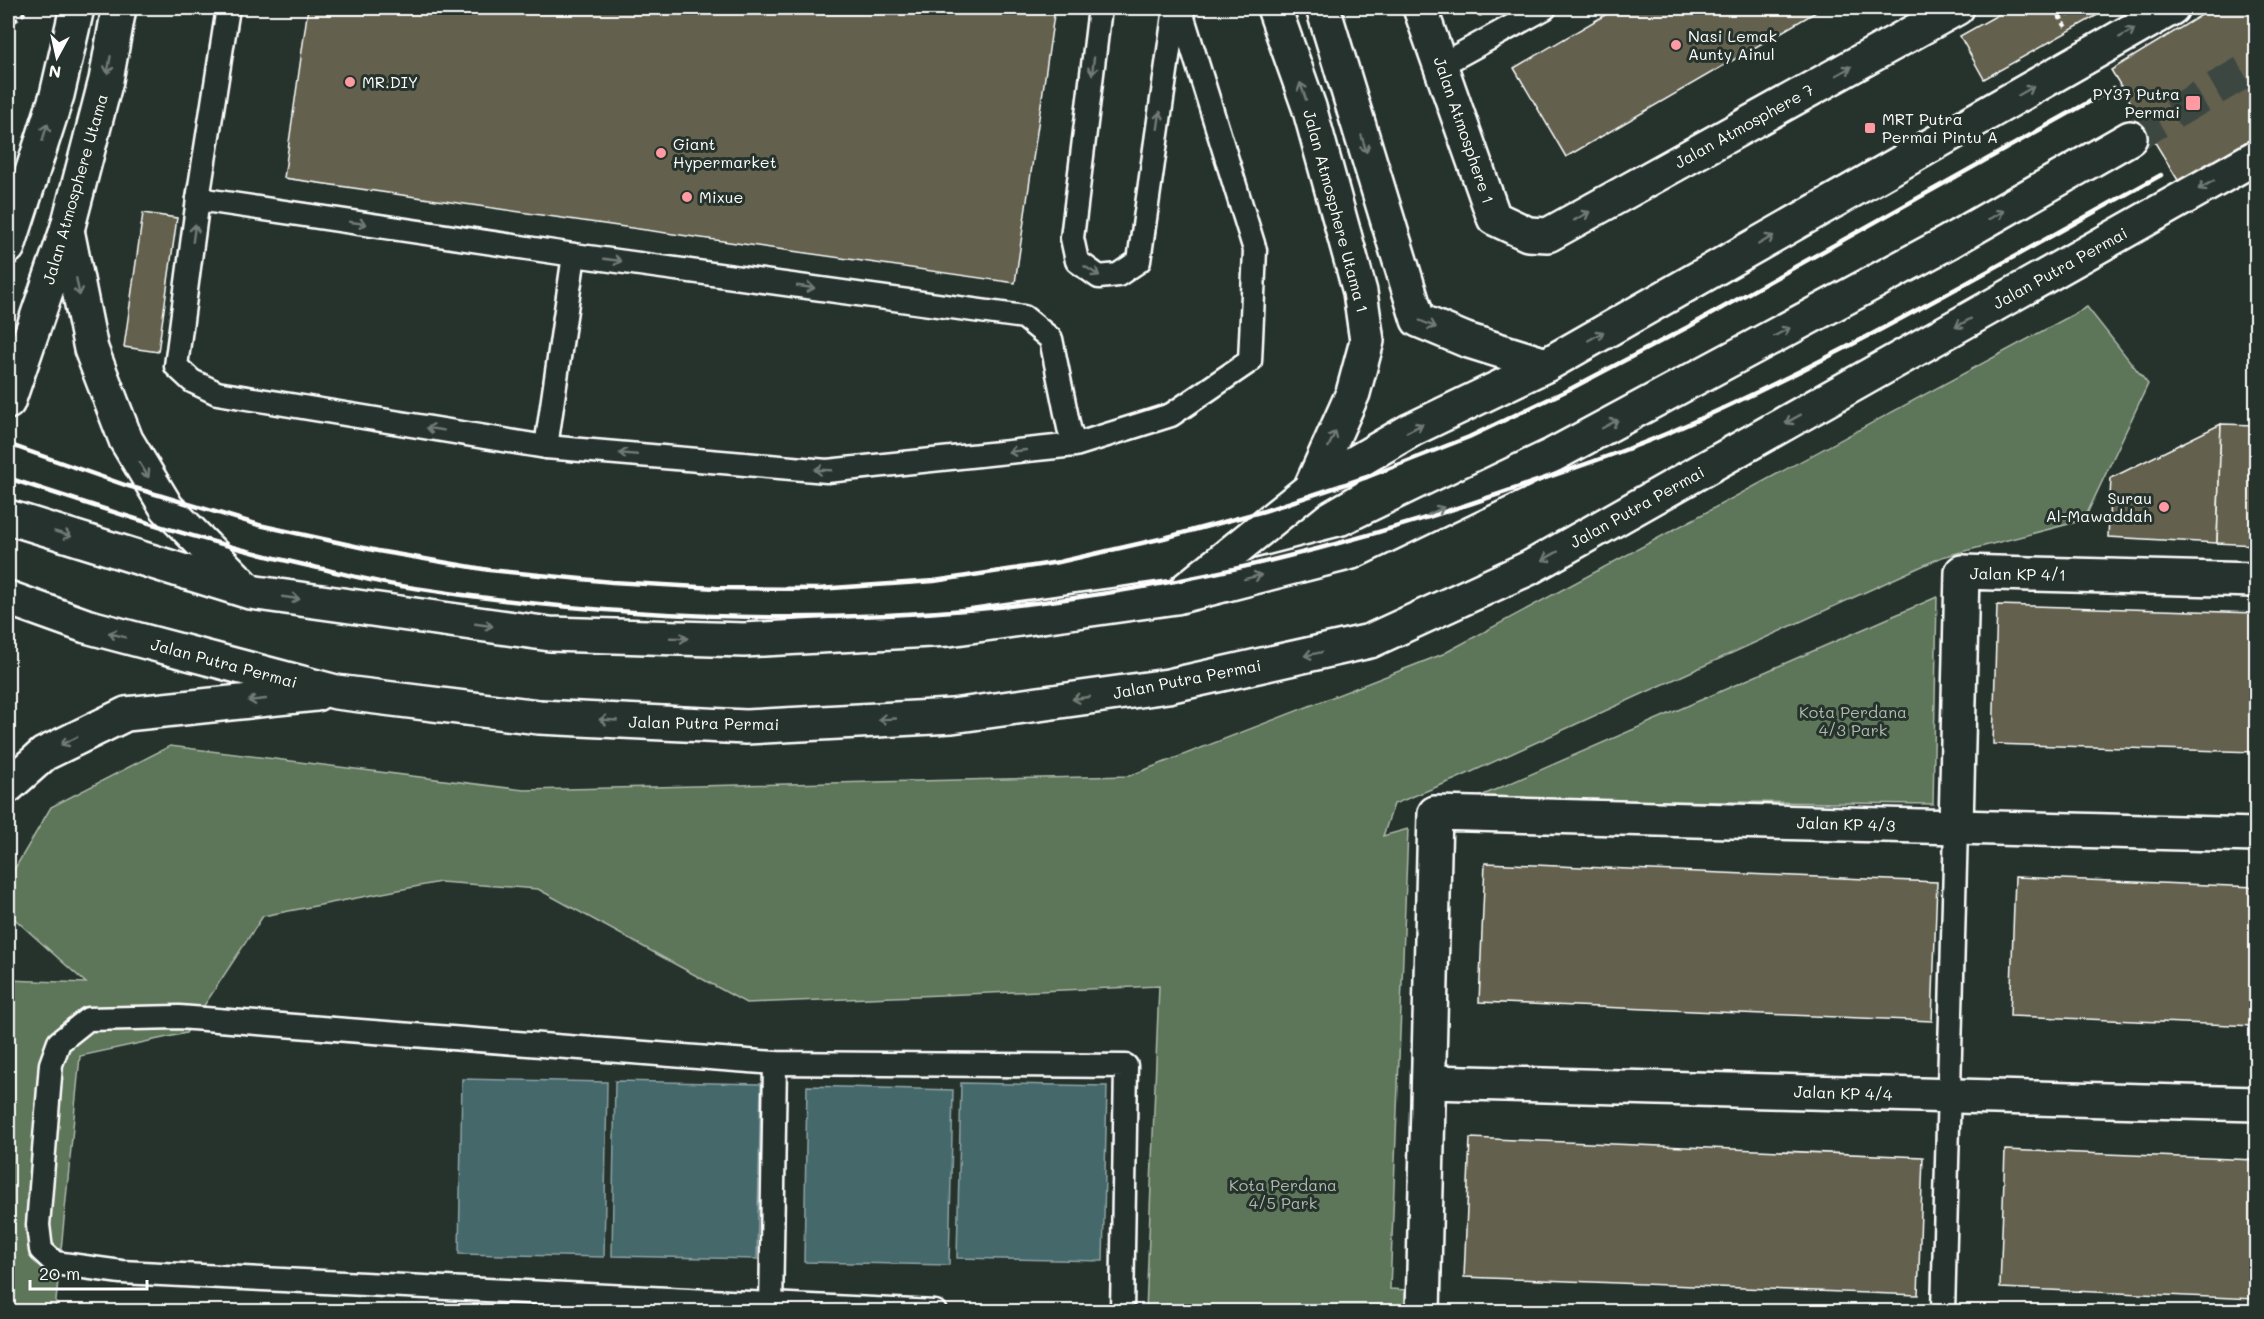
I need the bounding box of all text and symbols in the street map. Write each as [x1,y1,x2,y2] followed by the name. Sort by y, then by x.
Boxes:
[1688,25,1777,64] place label: Nasi Lemak Aunty Ainul
[27,27,87,87] north arrow
[2118,27,2135,39] one-way arrow
[1669,38,1683,52] marker: Nasi Lemak Aunty Ainul
[1429,54,1499,206] street label: Jalan Atmosphere 1
[103,55,114,74] one-way arrow
[1087,55,1098,75] one-way arrow
[47,61,62,84] text: N
[1835,64,1852,76] one-way arrow
[362,71,418,92] place label: MR.DIY
[343,75,357,89] marker: MR.DIY
[1671,79,1817,172] street label: Jalan Atmosphere 7
[1297,82,1308,101] one-way arrow
[2093,83,2180,122] place label: PY37 Putra Permai
[2017,85,2035,96] one-way arrow
[37,91,112,286] street label: Jalan Atmosphere Utama
[2184,94,2202,112] marker: PY37 Putra Permai
[1299,107,1374,315] street label: Jalan Atmosphere Utama 1
[1882,108,1998,147] place label: MRT Putra Permai Pintu A
[1154,111,1165,130] one-way arrow
[1863,121,1877,135] marker: MRT Putra Permai Pintu A
[40,123,51,142] one-way arrow
[673,133,777,172] place label: Giant Hypermarket
[1359,134,1370,153] one-way arrow
[654,146,668,160] marker: Giant Hypermarket
[2197,180,2214,192] one-way arrow
[699,186,743,207] place label: Mixue
[680,190,694,204] marker: Mixue
[1987,209,2004,221] one-way arrow
[1572,210,1590,221] one-way arrow
[347,217,367,228] one-way arrow
[1989,222,2131,313] street label: Jalan Putra Permai
[188,223,199,243] one-way arrow
[1757,233,1774,245] one-way arrow
[602,255,622,266] one-way arrow
[1084,265,1101,278] one-way arrow
[73,277,84,297] one-way arrow
[796,282,815,293] one-way arrow
[1955,317,1972,329] one-way arrow
[1419,319,1437,330] one-way arrow
[1773,326,1790,338] one-way arrow
[1587,330,1604,342] one-way arrow
[1785,413,1802,425] one-way arrow
[1601,418,1618,430] one-way arrow
[1406,422,1424,434] one-way arrow
[426,423,446,434] one-way arrow
[1327,430,1339,448] one-way arrow
[1007,446,1027,457] one-way arrow
[619,448,639,459] one-way arrow
[137,461,150,478] one-way arrow
[1566,461,1708,552] street label: Jalan Putra Permai
[813,464,833,475] one-way arrow
[2046,487,2152,526] place label: Surau Al-Mawaddah
[2157,500,2171,514] marker: Surau Al-Mawaddah
[1426,505,1444,517] one-way arrow
[53,529,72,540] one-way arrow
[1542,550,1559,562] one-way arrow
[1970,562,2066,585] street label: Jalan KP 4/1
[1243,570,1262,582] one-way arrow
[281,592,301,603] one-way arrow
[474,619,494,630] one-way arrow
[108,628,127,640] one-way arrow
[668,632,688,644] one-way arrow
[149,633,300,692] street label: Jalan Putra Permai
[1304,649,1323,660] one-way arrow
[1111,654,1263,703] street label: Jalan Putra Permai
[1071,693,1091,704] one-way arrow
[247,695,267,706] one-way arrow
[1799,701,1907,740] park label: Kota Perdana 4/3 Park
[628,711,780,734] street label: Jalan Putra Permai
[877,714,897,725] one-way arrow
[599,715,619,726] one-way arrow
[60,736,78,748] one-way arrow
[1796,811,1896,836] street label: Jalan KP 4/3
[1793,1080,1893,1105] street label: Jalan KP 4/4
[1229,1174,1337,1213] park label: Kota Perdana 4/5 Park
[30,1253,147,1291] scale bar
[39,1261,80,1285] text: 20 m

